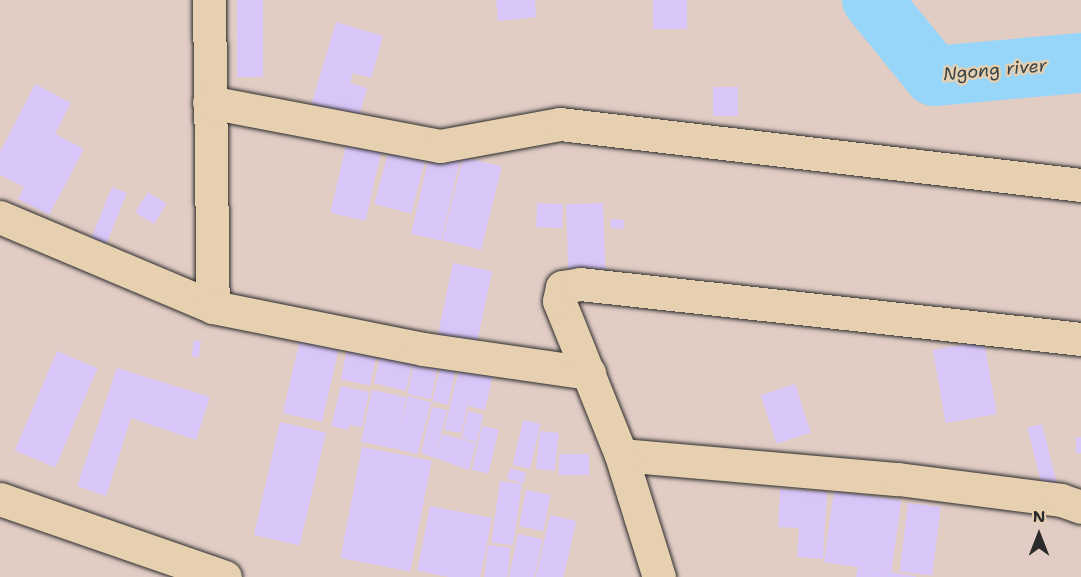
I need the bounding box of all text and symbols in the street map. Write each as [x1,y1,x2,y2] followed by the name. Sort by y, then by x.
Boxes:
[942,55,1048,85] water label: Ngong river
[1009,505,1069,565] north arrow
[1033,506,1045,527] text: N

